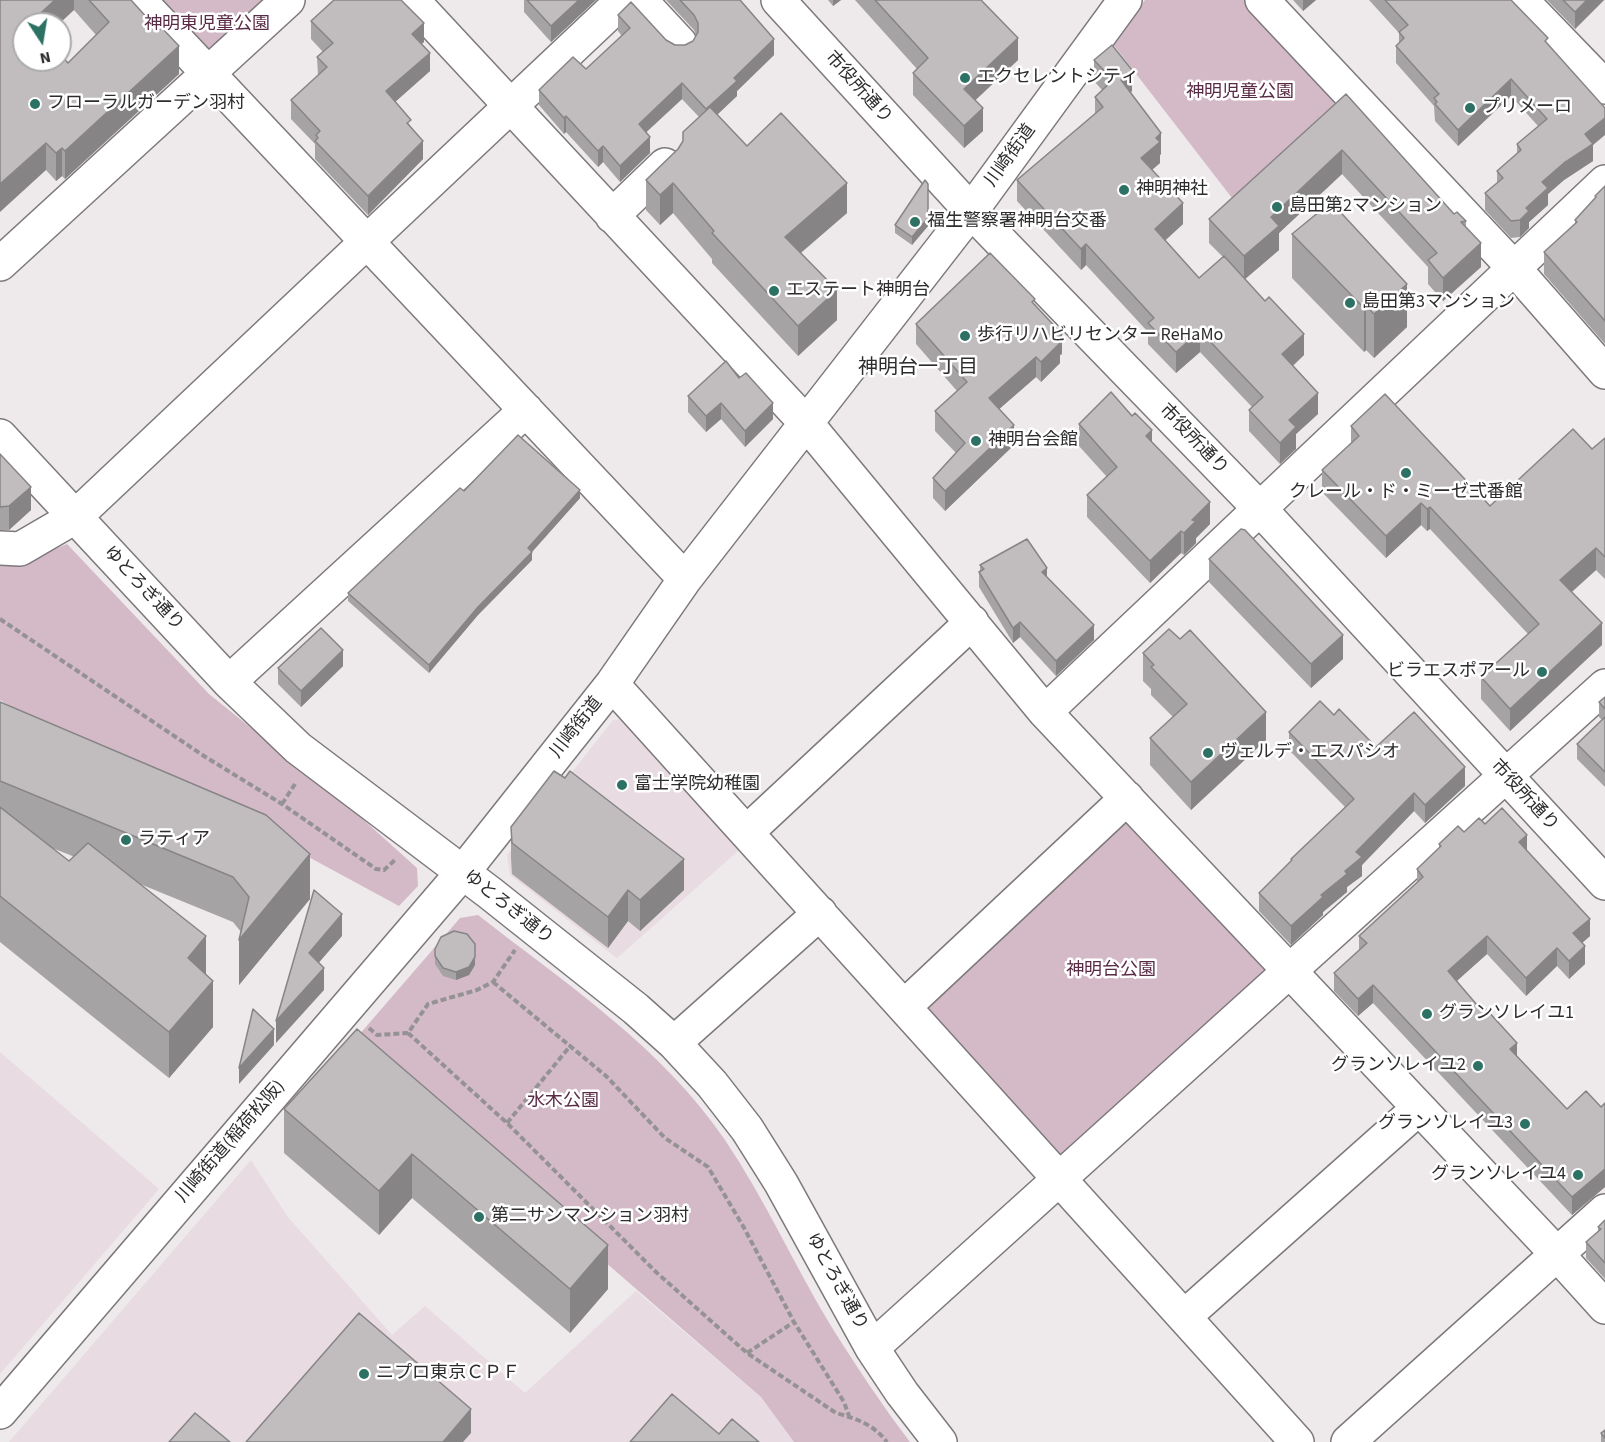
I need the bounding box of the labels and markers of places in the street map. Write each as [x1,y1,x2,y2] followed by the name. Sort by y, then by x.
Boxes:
[977,67,1139,89] place label: エクセレントシティ
[958,71,972,85] marker: エクセレントシティ
[47,93,245,115] place label: フローラルガーデン羽村
[28,97,42,111] marker: フローラルガーデン羽村
[1482,97,1572,119] place label: プリメーロ
[1463,101,1477,115] marker: プリメーロ
[1136,179,1208,201] place label: 神明神社
[1117,183,1131,197] marker: 神明神社
[1289,196,1442,218] place label: 島田第2マンション
[1270,200,1284,214] marker: 島田第2マンション
[927,211,1107,233] place label: 福生警察署神明台交番
[908,215,922,229] marker: 福生警察署神明台交番
[786,280,930,302] place label: エステート神明台
[767,284,781,298] marker: エステート神明台
[1362,292,1515,314] place label: 島田第3マンション
[1343,296,1357,310] marker: 島田第3マンション
[977,325,1223,347] place label: 歩行リハビリセンター ReHaMo
[958,329,972,343] marker: 歩行リハビリセンター ReHaMo
[988,430,1078,452] place label: 神明台会館
[969,434,983,448] marker: 神明台会館
[1399,466,1413,480] marker: クレール・ド・ミーゼ弍番館
[1289,482,1523,504] place label: クレール・ド・ミーゼ弍番館
[1387,661,1530,683] place label: ビラエスポアール
[1535,665,1549,679] marker: ビラエスポアール
[1220,742,1400,764] place label: ヴェルデ・エスパシオ
[1201,746,1215,760] marker: ヴェルデ・エスパシオ
[634,774,760,796] place label: 富士学院幼稚園
[615,778,629,792] marker: 富士学院幼稚園
[138,829,210,851] place label: ラティア
[119,833,133,847] marker: ラティア
[1439,1003,1574,1025] place label: グランソレイユ1
[1420,1007,1434,1021] marker: グランソレイユ1
[1331,1055,1466,1077] place label: グランソレイユ2
[1471,1059,1485,1073] marker: グランソレイユ2
[1378,1113,1513,1135] place label: グランソレイユ3
[1518,1117,1532,1131] marker: グランソレイユ3
[1431,1164,1566,1186] place label: グランソレイユ4
[1571,1168,1585,1182] marker: グランソレイユ4
[491,1206,689,1228] place label: 第二サンマンション羽村
[472,1210,486,1224] marker: 第二サンマンション羽村
[376,1363,520,1385] place label: ニプロ東京ＣＰＦ
[357,1367,371,1381] marker: ニプロ東京ＣＰＦ

